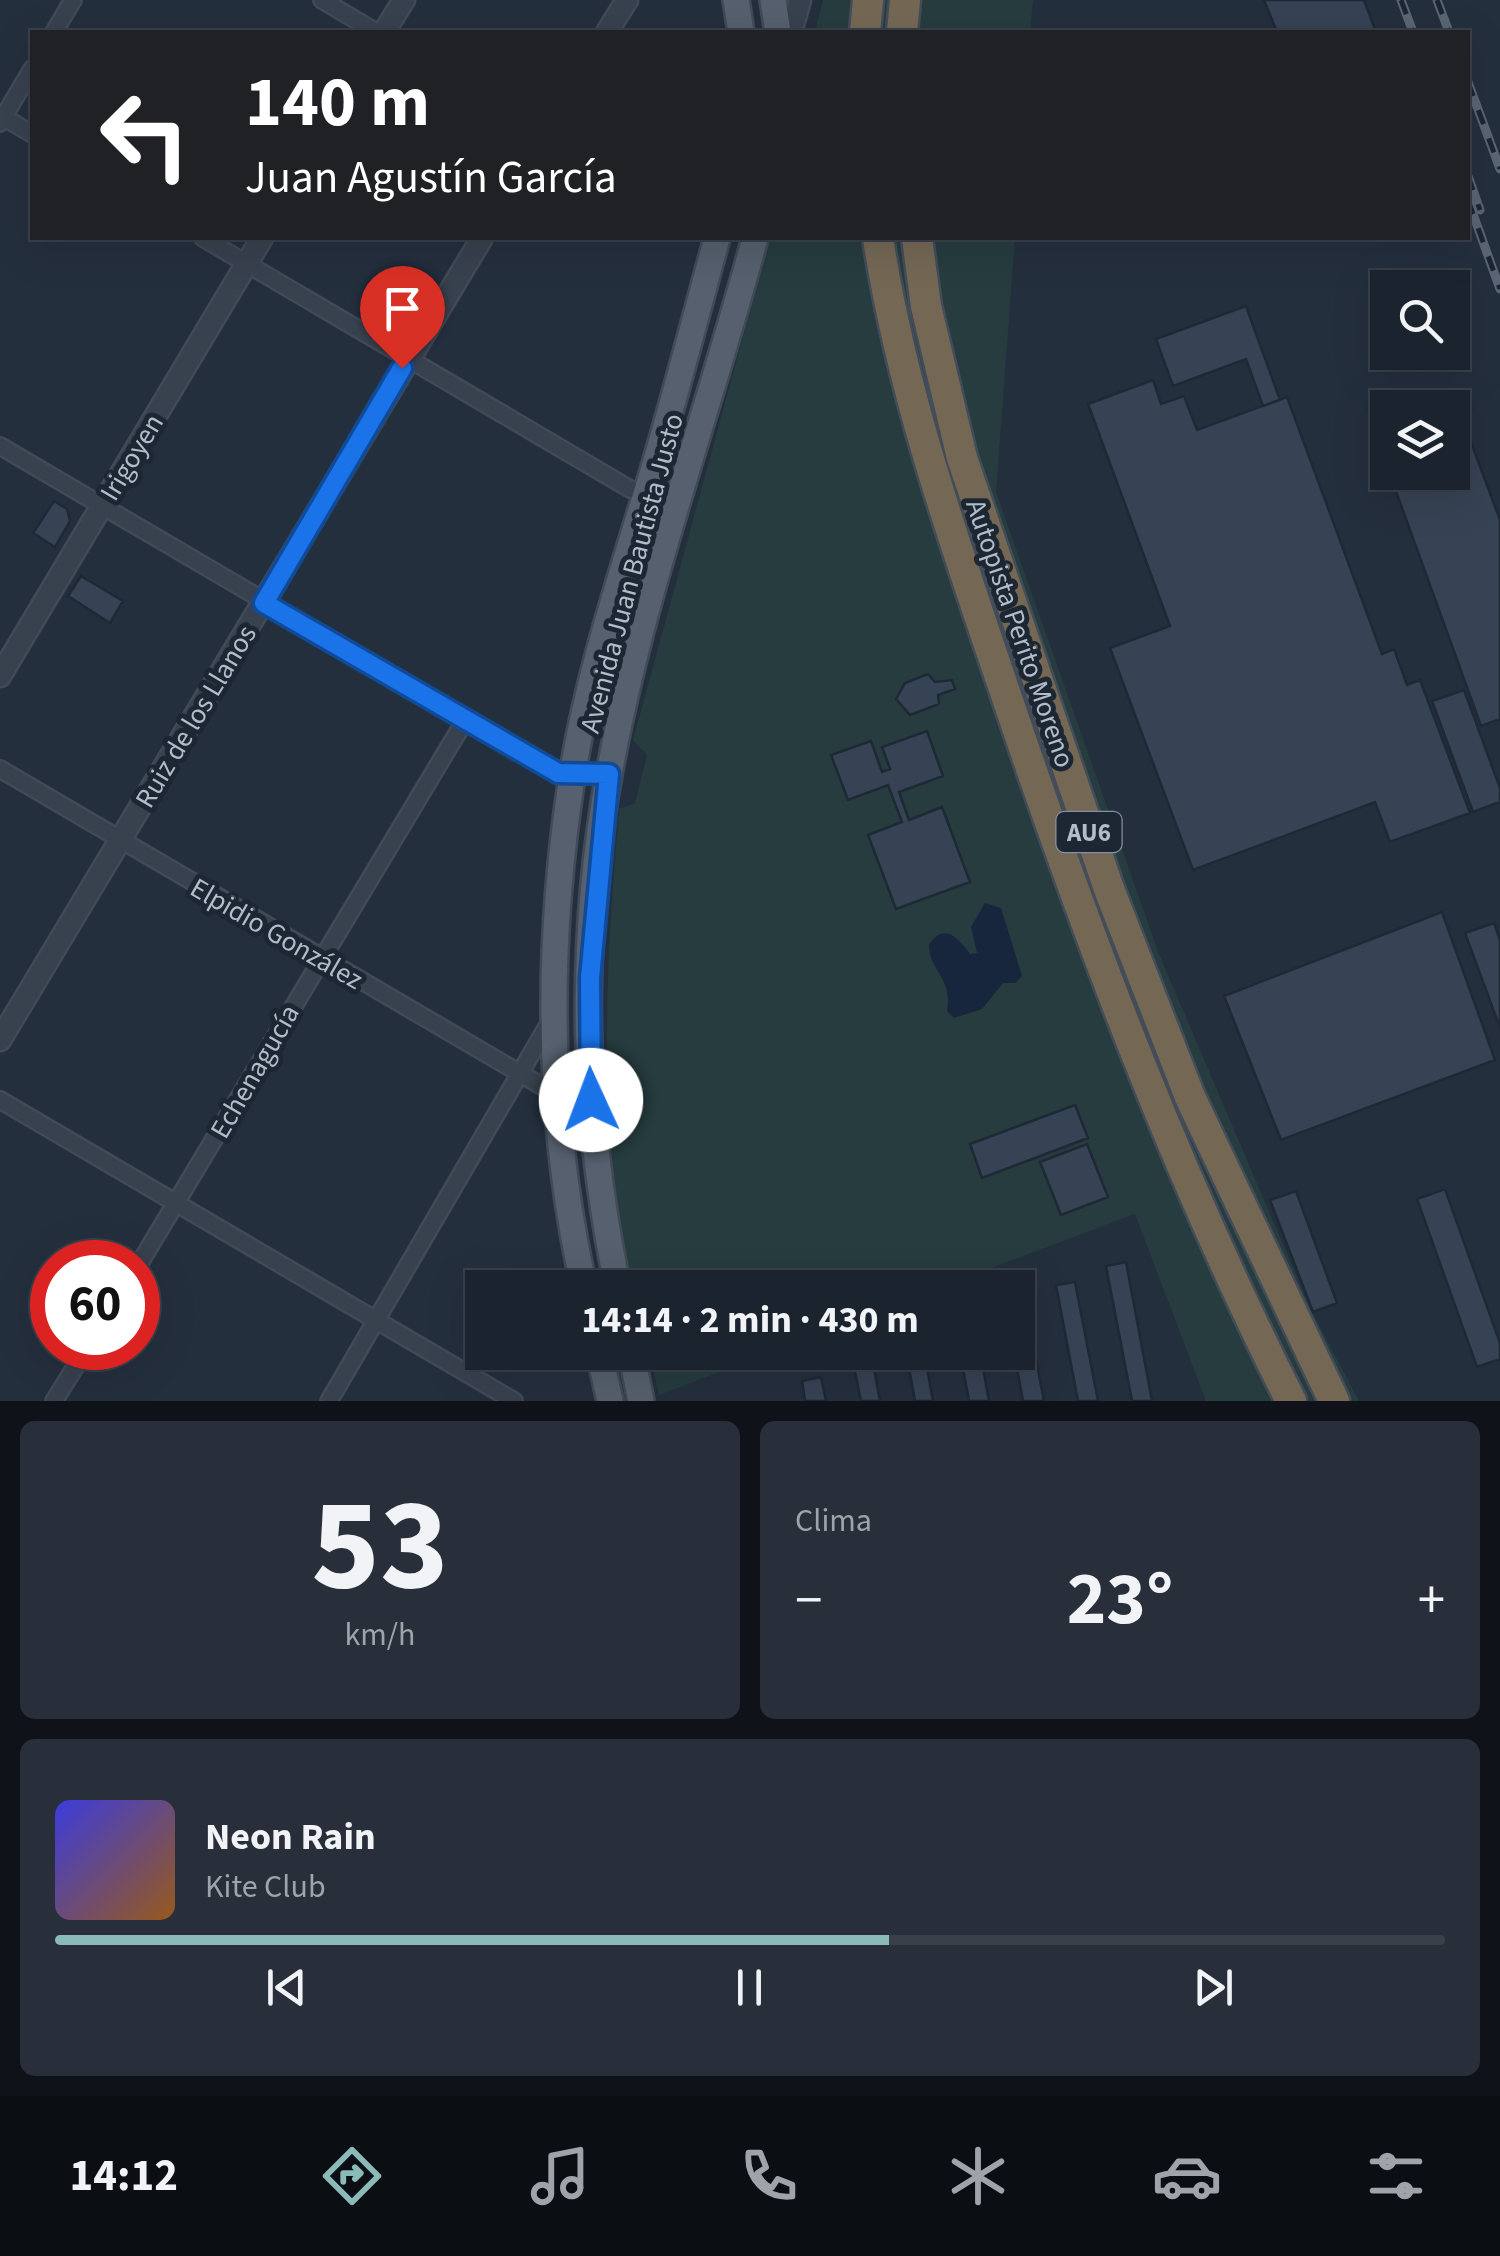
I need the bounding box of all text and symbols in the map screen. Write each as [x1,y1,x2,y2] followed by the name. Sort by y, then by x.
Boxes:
[245,53,430,153] text: 140 m
[80,70,210,200] icon: left
[245,146,617,210] text: Juan Agustín García
[360,266,445,369] pin
[1370,270,1470,490] map controls
[1370,270,1470,370] button: search
[375,281,430,336] icon: arrive
[1370,390,1470,490] button: layers
[90,407,173,509] street label: Irigoyen
[570,409,694,737] street label: Avenida Juan Bautista Justo
[955,494,1085,773] street label: Autopista Perito Moreno
[125,617,266,816] street label: Ruiz de los Llanos
[1056,812,1122,852] road number: AU6
[183,868,370,1000] street label: Elpidio González
[200,997,309,1146] street label: Echenagucía
[539,1048,643,1152] position arrow
[30,1240,160,1370] speed limit sign: 60
[581,1293,919,1347] text: 14:14 · 2 min · 430 m
[311,1454,449,1639] text: 53
[795,1498,872,1544] text: Clima
[1067,1546,1173,1653] text: 23°
[795,1562,822,1640] text: −
[1418,1562,1445,1640] text: +
[345,1612,415,1658] text: km/h
[205,1810,376,1864] text: Neon Rain
[205,1864,326,1910] text: Kite Club
[259,1960,314,2015] icon: previous
[722,1960,777,2015] icon: pause
[1186,1960,1241,2015] icon: next
[317,2141,387,2211] icon: directions
[525,2141,595,2211] icon: music
[734,2141,804,2211] icon: phone
[943,2141,1013,2211] icon: climate
[1152,2141,1222,2211] icon: car
[1361,2141,1431,2211] icon: filters
[69,2144,178,2208] text: 14:12

